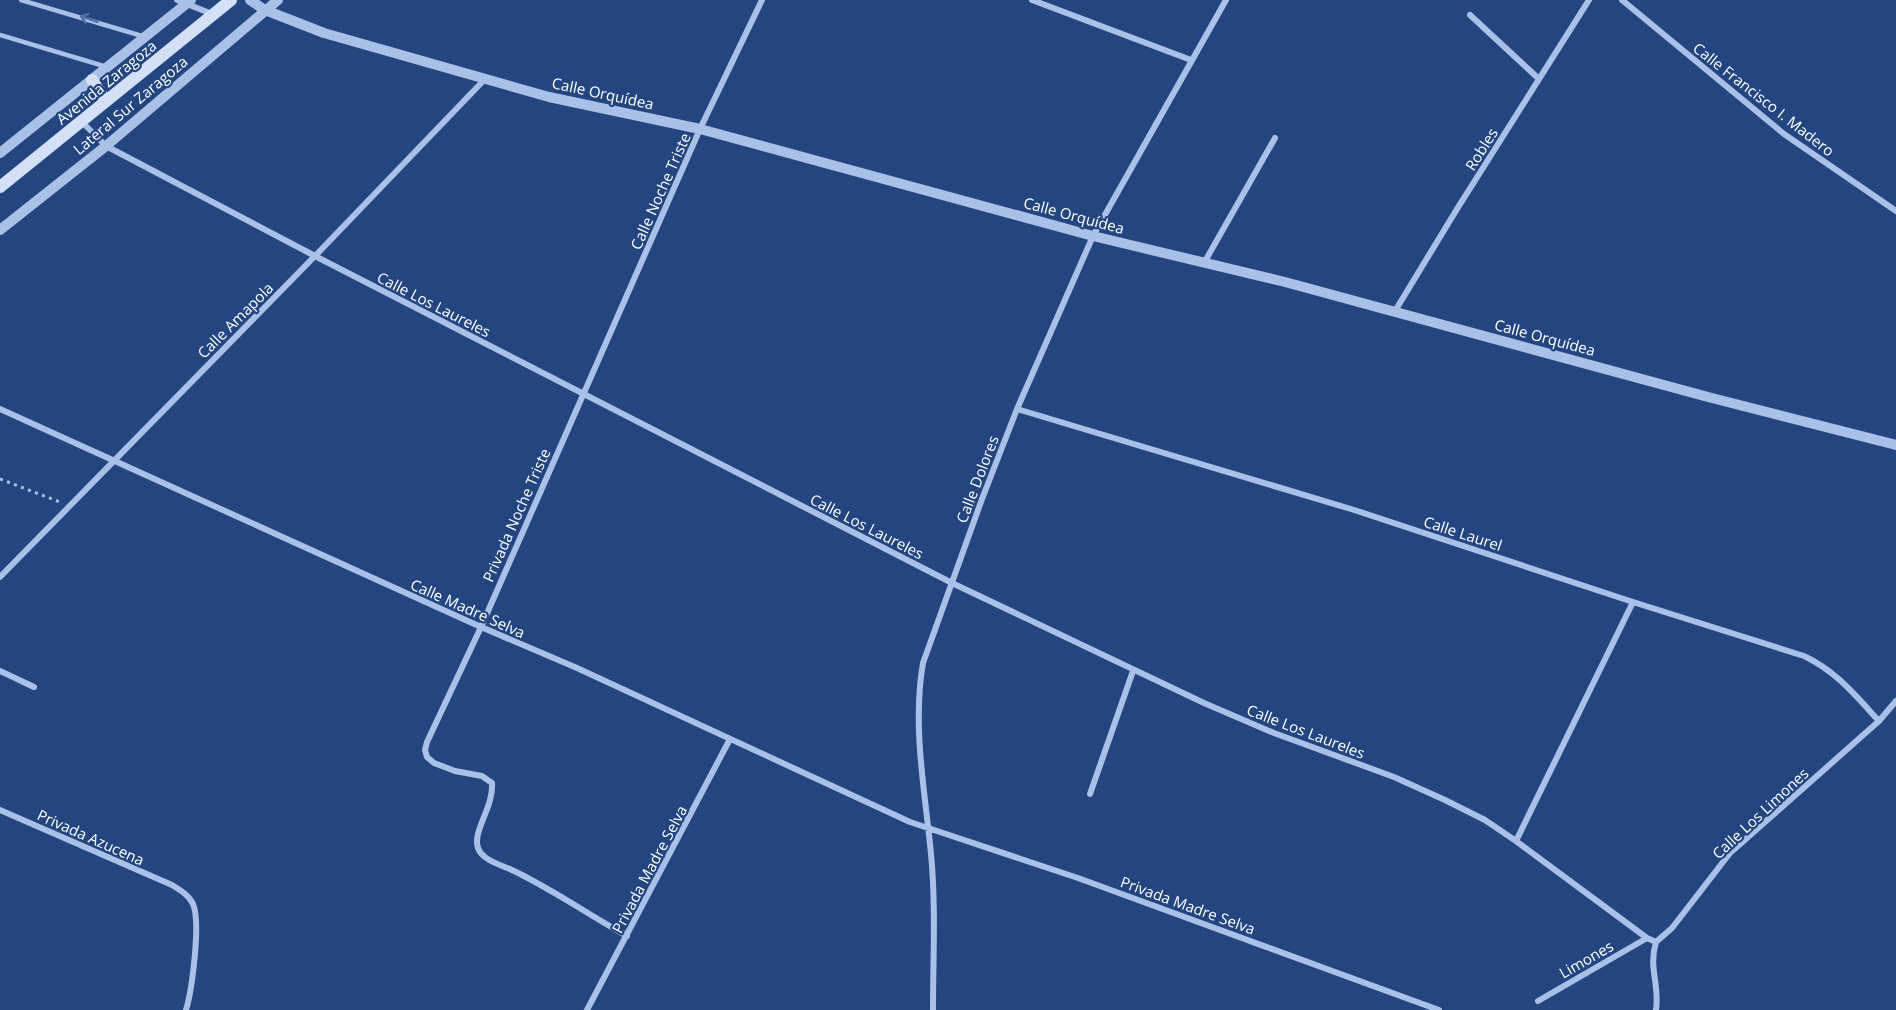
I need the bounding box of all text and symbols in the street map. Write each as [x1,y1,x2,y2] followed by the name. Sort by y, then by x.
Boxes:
[80,13,99,24] one-way arrow
[52,35,160,129] street label: Avenida Zaragoza
[1689,38,1839,160] street label: Calle Francisco I. Madero
[69,51,191,159] street label: Lateral Sur Zaragoza
[550,72,656,114] street label: Calle Orquídea
[1460,124,1502,174] street label: Robles
[625,129,695,253] street label: Calle Noche Triste
[1021,192,1127,238] street label: Calle Orquídea
[374,267,494,341] street label: Calle Los Laureles
[193,278,277,362] street label: Calle Amapola
[1492,314,1598,360] street label: Calle Orquídea
[951,432,1003,526] street label: Calle Dolores
[478,445,554,585] street label: Privada Noche Triste
[807,489,927,563] street label: Calle Los Laureles
[1421,511,1505,555] street label: Calle Laurel
[408,574,528,642] street label: Calle Madre Selva
[1244,699,1368,763] street label: Calle Los Laureles
[1708,763,1812,863] street label: Calle Los Limones
[607,802,691,936] street label: Privada Madre Selva
[34,804,148,870] street label: Privada Azucena
[1118,871,1258,939] street label: Privada Madre Selva
[1555,936,1617,982] street label: Limones

